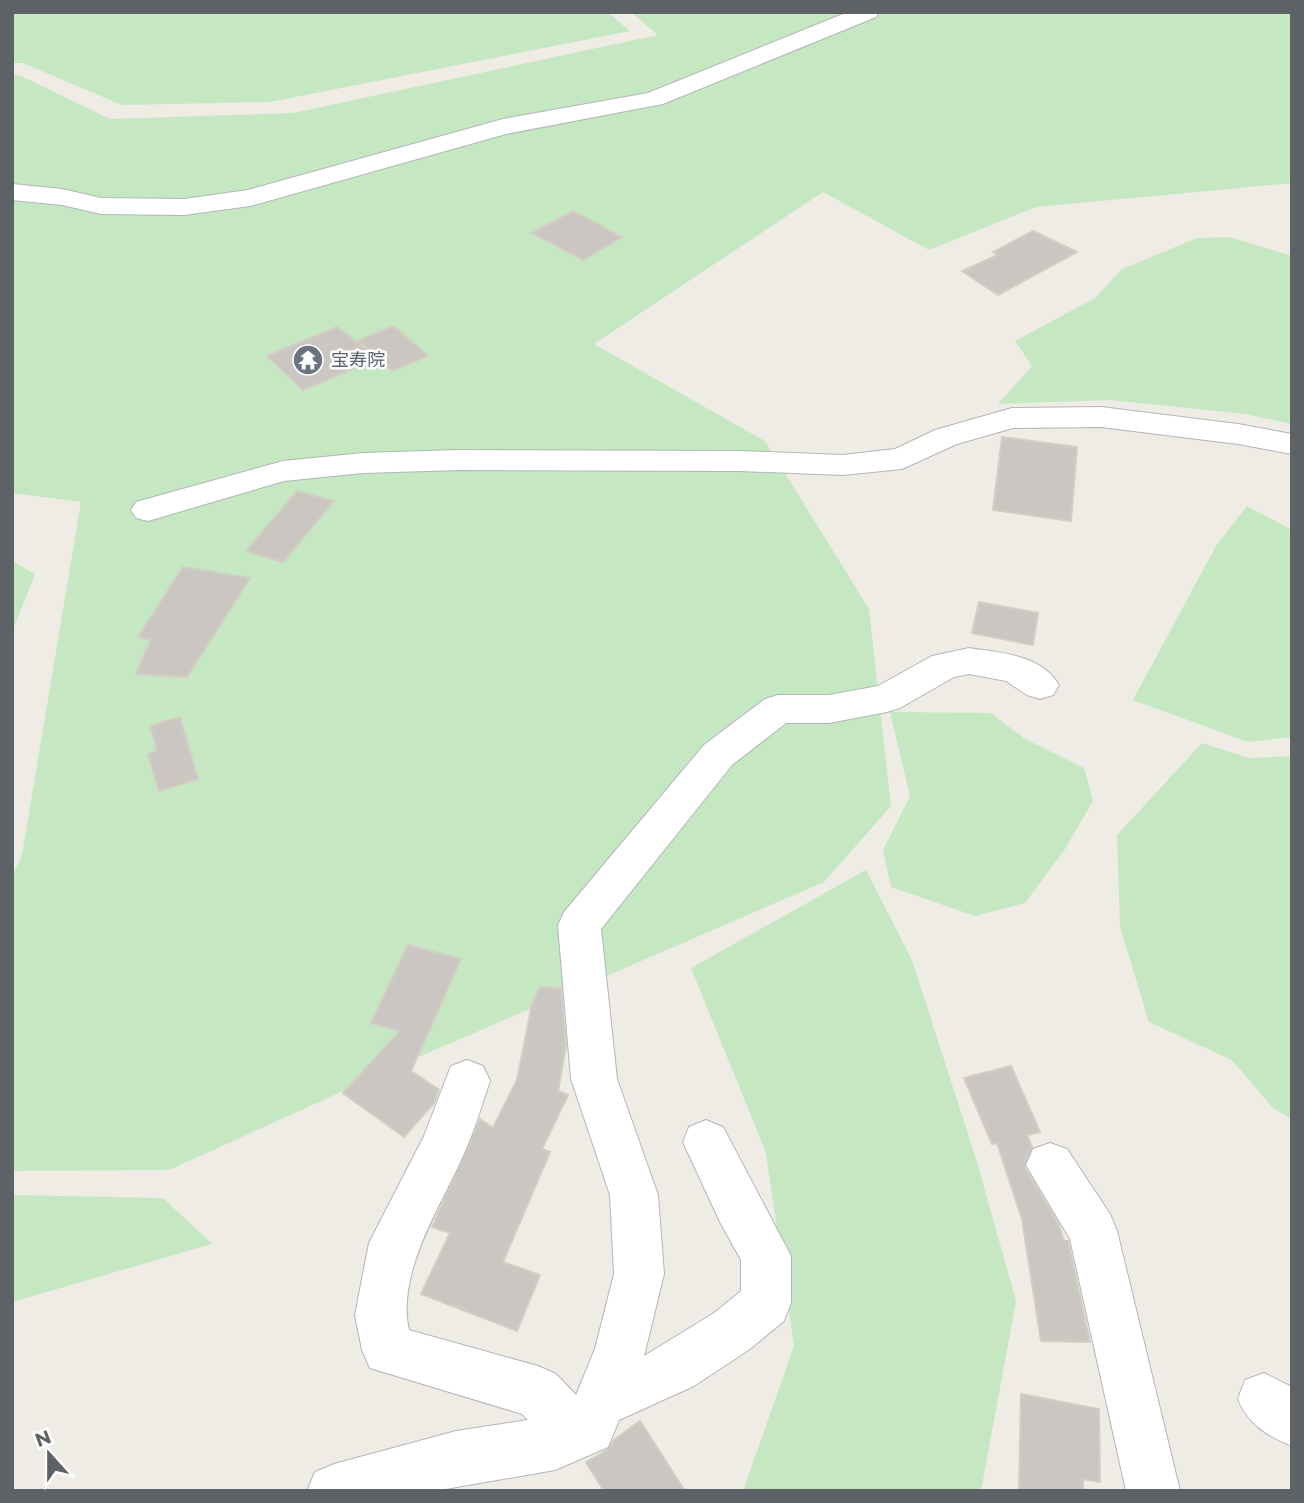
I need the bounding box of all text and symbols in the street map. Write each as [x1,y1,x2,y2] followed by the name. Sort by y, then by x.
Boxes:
[291,343,325,377] temple icon: 宝寿院
[331,349,385,371] place label: 宝寿院
[14,1419,84,1489] north arrow
[32,1425,54,1452] text: N

